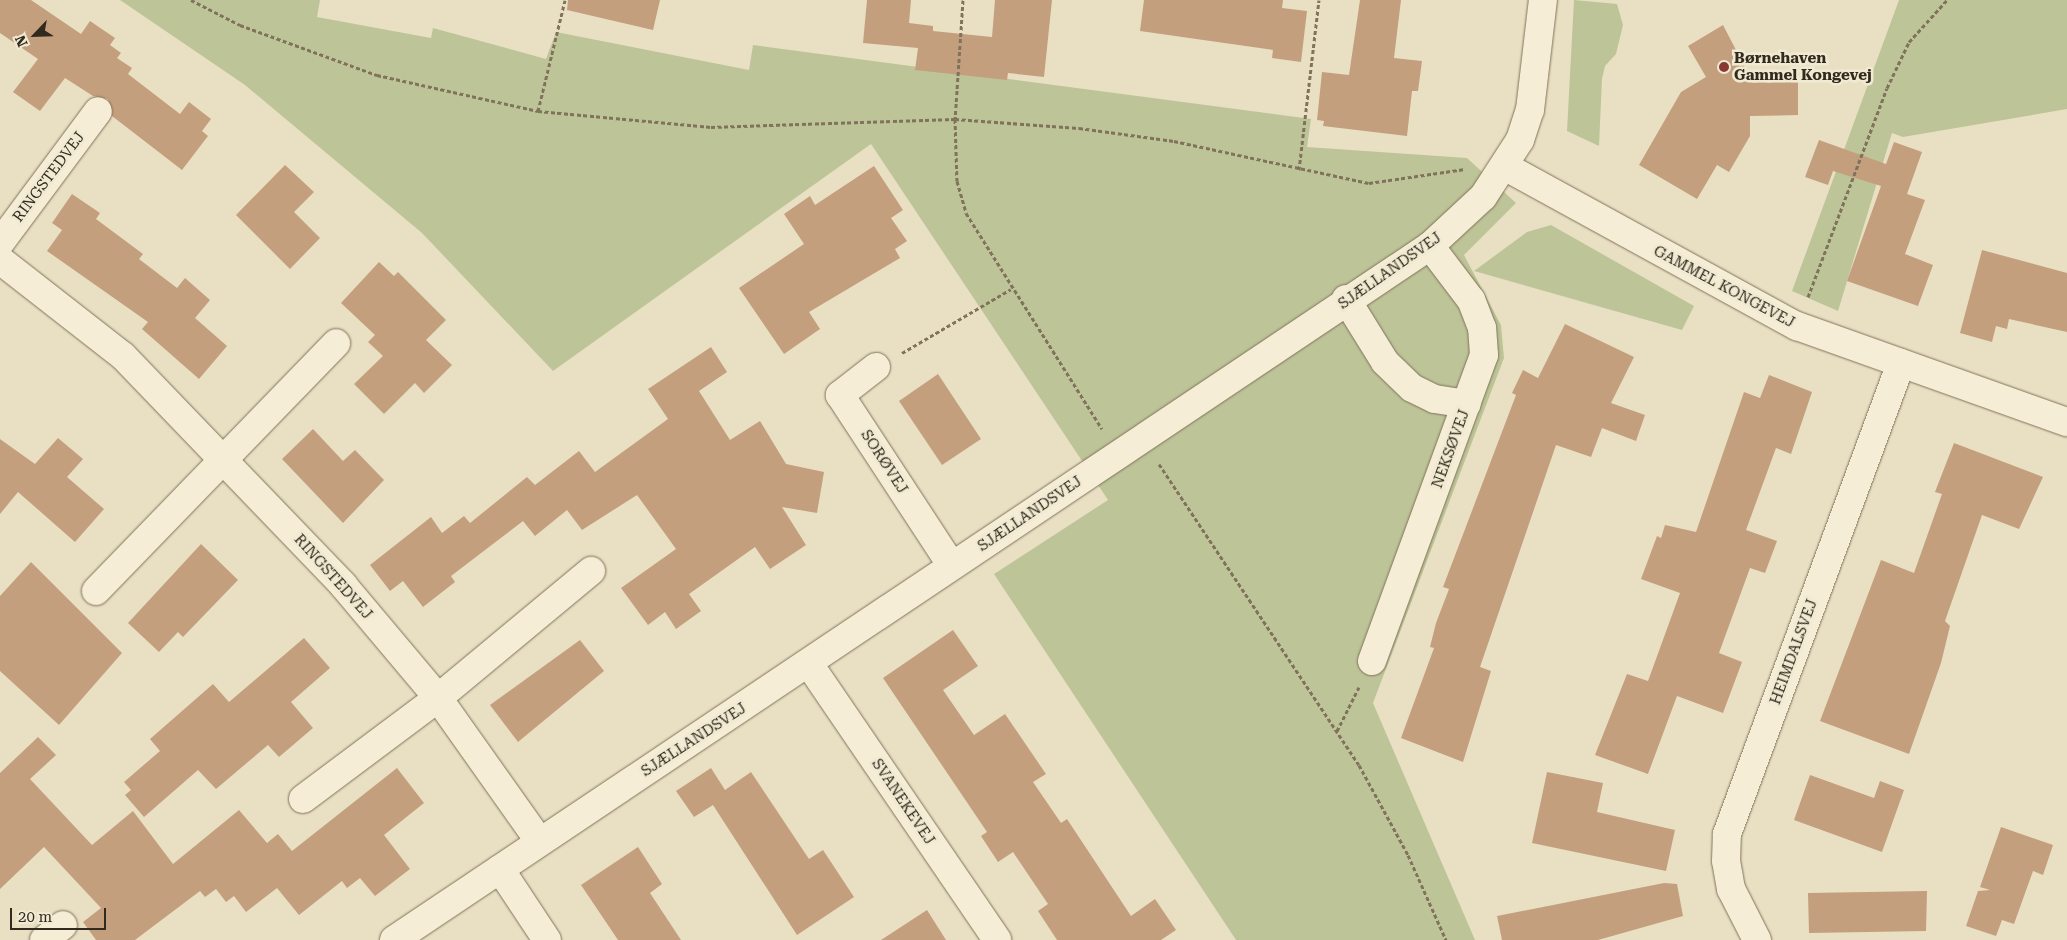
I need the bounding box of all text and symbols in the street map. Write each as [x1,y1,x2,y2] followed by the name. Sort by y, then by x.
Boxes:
[10,10,60,60] north arrow
[12,33,31,49] text: N
[1734,49,1872,84] place label: Børnehaven Gammel Kongevej
[1718,61,1730,73] marker: Børnehaven Gammel Kongevej
[9,128,89,226] street label: RINGSTEDVEJ
[1335,229,1445,313] street label: SJÆLLANDSVEJ
[1650,242,1798,332] street label: GAMMEL KONGEVEJ
[1428,407,1474,491] street label: NEKSØVEJ
[857,427,911,497] street label: SORØVEJ
[974,472,1086,556] street label: SJÆLLANDSVEJ
[290,531,376,623] street label: RINGSTEDVEJ
[1767,597,1821,707] street label: HEIMDALSVEJ
[638,699,750,781] street label: SJÆLLANDSVEJ
[868,756,938,848] street label: SVANEKEVEJ
[12,898,109,930] scale bar
[18,908,52,926] text: 20 m

